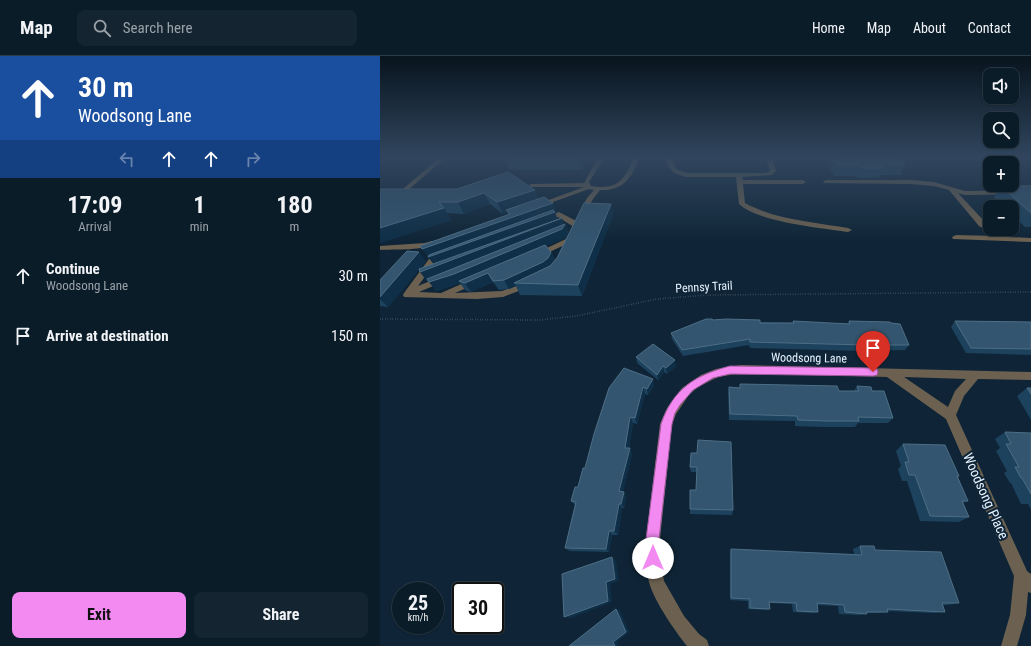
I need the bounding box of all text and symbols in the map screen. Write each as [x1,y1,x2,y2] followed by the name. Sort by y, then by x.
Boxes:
[77,10,357,46] search box
[20,16,53,39] text: Map
[91,17,113,39] icon: search
[123,19,193,37] text: Search here
[812,20,845,36] text: Home
[867,20,891,36] text: Map
[913,20,946,36] text: About
[968,20,1011,36] text: Contact
[983,68,1019,236] map controls
[983,68,1019,104] button: sound
[78,71,134,104] text: 30 m
[12,72,64,124] icon: ahead
[78,105,192,126] text: Woodsong Lane
[983,112,1019,148] button: search
[116,148,138,170] icon: left
[158,148,180,170] icon: ahead
[200,148,222,170] icon: ahead
[242,148,264,170] icon: right
[983,156,1019,192] button: +
[67,191,122,219] text: 17:09
[193,191,205,219] text: 1
[276,191,313,219] text: 180
[983,200,1019,236] button: −
[78,219,111,234] text: Arrival
[190,219,209,234] text: min
[290,219,299,234] text: m
[46,260,100,278] text: Continue
[12,265,34,287] icon: ahead
[338,267,368,285] text: 30 m
[46,278,128,293] text: Woodsong Lane
[675,279,733,295] street label: Pennsy Trail
[12,325,34,347] icon: arrive
[46,327,169,345] text: Arrive at destination
[331,327,368,345] text: 150 m
[856,331,890,372] pin
[862,337,884,359] icon: arrive
[771,350,847,366] street label: Woodsong Lane
[960,451,1012,542] street label: Woodsong Place
[632,537,674,579] position arrow
[452,582,504,634] speed limit sign: 30
[408,591,428,615] text: 25
[12,592,186,638] button: Exit
[194,592,368,638] button: Share
[408,612,428,623] text: km/h

